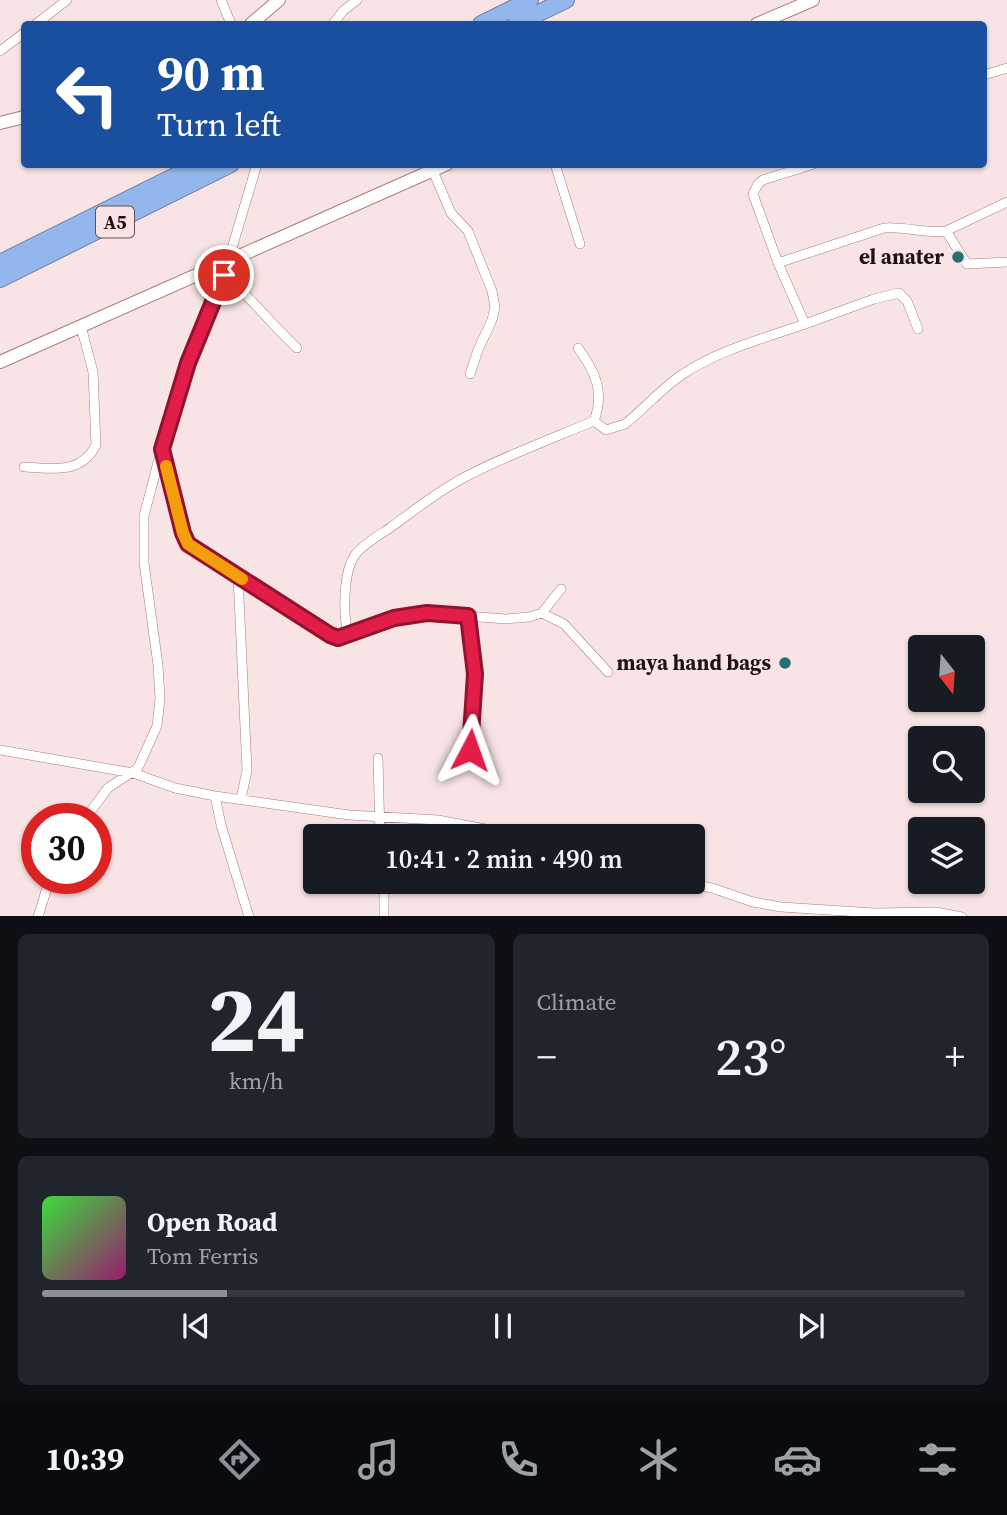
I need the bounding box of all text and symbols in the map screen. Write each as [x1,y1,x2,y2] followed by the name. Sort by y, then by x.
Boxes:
[157,39,265,106] text: 90 m
[42,49,133,140] icon: left
[157,103,281,147] text: Turn left
[96,206,134,238] road number: A5
[859,242,944,271] place label: el anater
[194,245,254,305] pin
[950,249,966,265] marker: el anater
[205,256,243,294] icon: arrive
[908,635,985,712] north arrow
[908,635,985,894] map controls
[617,648,771,677] place label: maya hand bags
[777,655,793,671] marker: maya hand bags
[433,713,507,787] position arrow
[908,726,985,803] button: search
[21,803,112,894] speed limit sign: 30
[908,817,985,894] button: layers
[385,841,623,877] text: 10:41 · 2 min · 490 m
[207,957,306,1081] text: 24
[537,986,616,1018] text: Climate
[715,1021,786,1092] text: 23°
[537,1031,557,1083] text: −
[945,1031,965,1083] text: +
[229,1065,284,1097] text: km/h
[147,1204,278,1240] text: Open Road
[147,1240,258,1272] text: Tom Ferris
[177,1307,215,1345] icon: previous
[484,1307,522,1345] icon: pause
[792,1307,830,1345] icon: next
[215,1435,264,1484] icon: directions
[354,1435,403,1484] icon: music
[494,1435,543,1484] icon: phone
[634,1435,683,1484] icon: climate
[773,1435,822,1484] icon: car
[913,1435,962,1484] icon: filters
[45,1437,124,1481] text: 10:39

